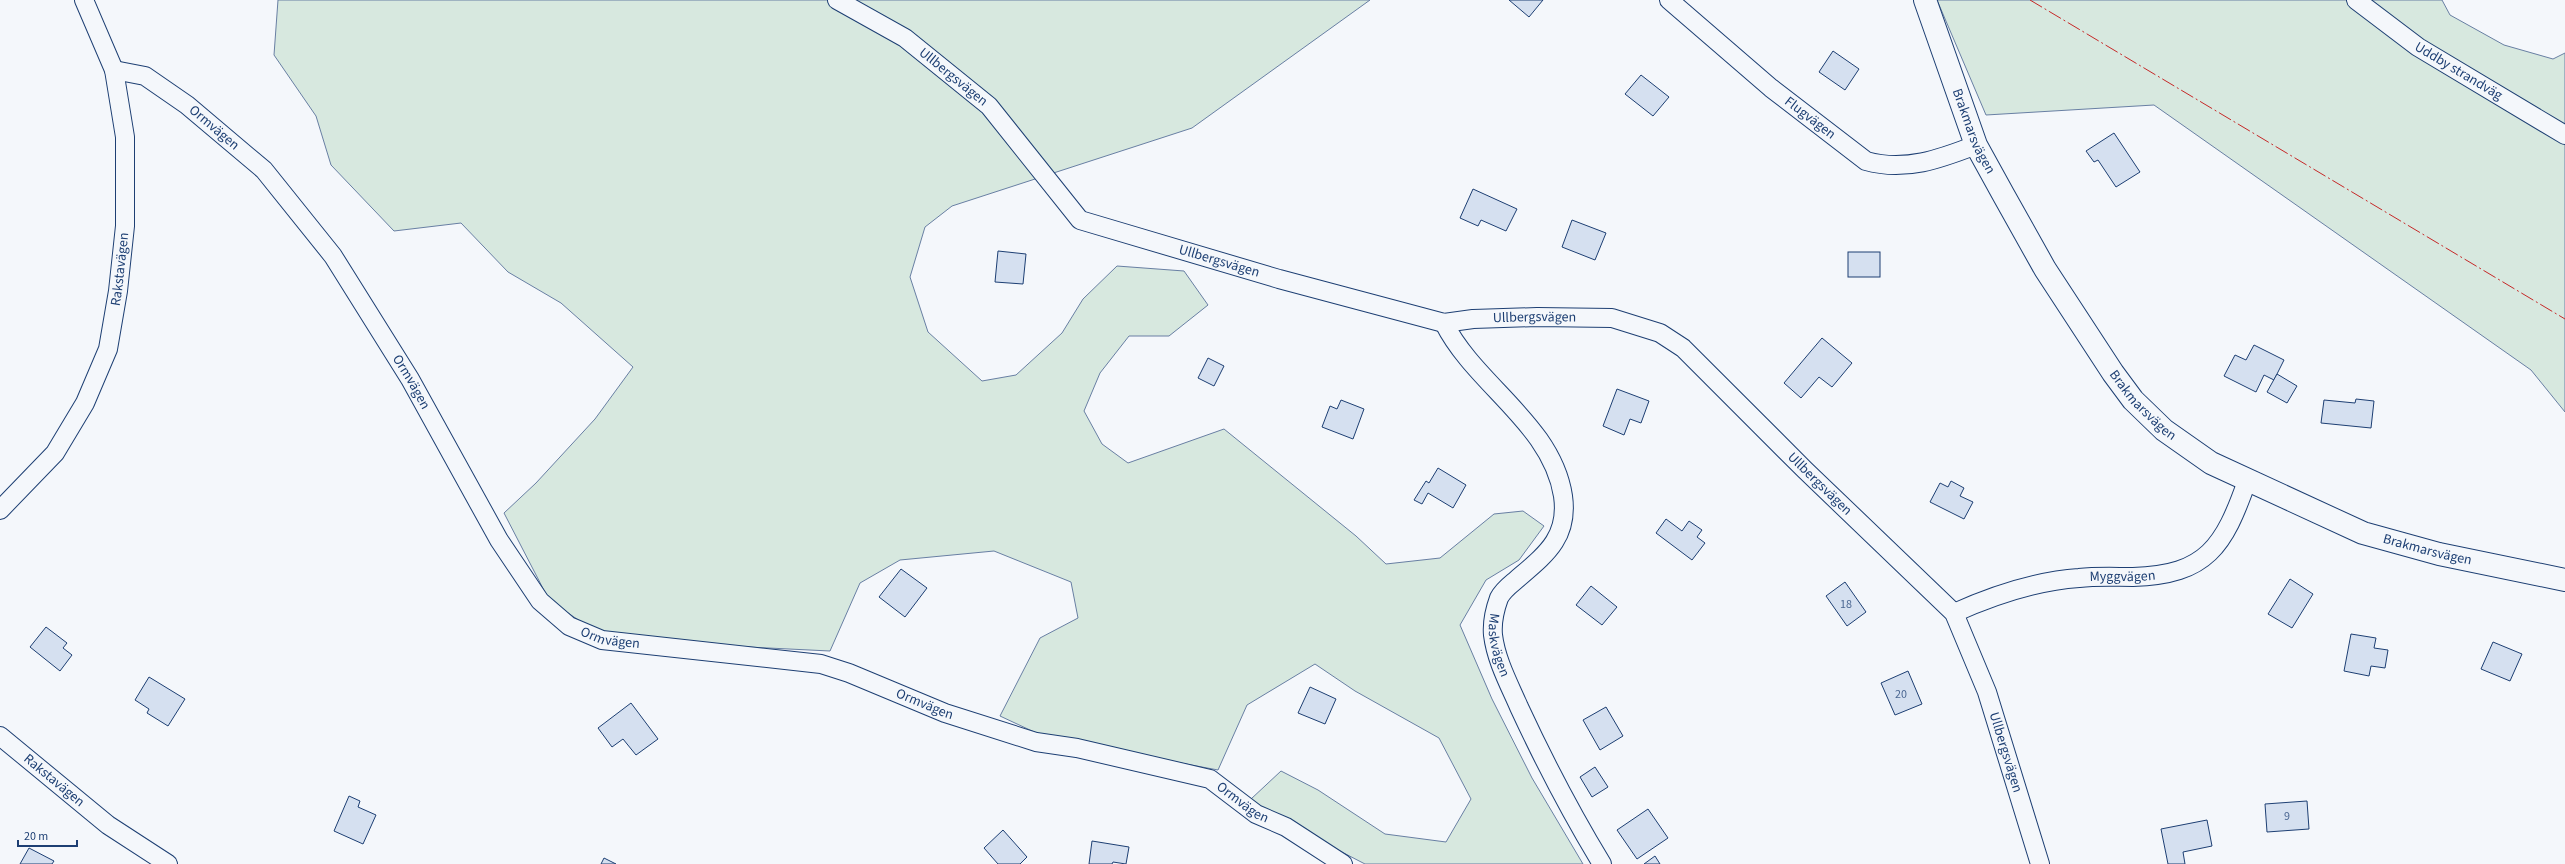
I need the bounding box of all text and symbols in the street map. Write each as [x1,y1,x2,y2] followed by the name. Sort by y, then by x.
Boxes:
[2411,37,2506,105] street label: Uddby strandväg
[915,43,992,111] street label: Ullbergsvägen
[1947,86,2000,178] street label: Brakmarsvägen
[1780,92,1840,144] street label: Flugvägen
[184,101,244,155] street label: Ormvägen
[106,231,134,307] street label: Rakstavägen
[1176,240,1262,283] street label: Ullbergsvägen
[1493,307,1576,328] street label: Ullbergsvägen
[387,351,435,413] street label: Ormvägen
[2104,366,2180,446] street label: Brakmarsvägen
[1783,448,1857,520] street label: Ullbergsvägen
[2381,529,2474,571] street label: Brakmarsvägen
[2089,565,2156,587] street label: Myggvägen
[1840,596,1852,613] house number: 18
[1483,612,1514,680] street label: Maskvägen
[577,622,641,654] street label: Ormvägen
[893,684,956,725] street label: Ormvägen
[1895,686,1907,703] house number: 20
[1984,710,2027,795] street label: Ullbergsvägen
[19,749,89,812] street label: Rakstavägen
[1212,777,1272,828] street label: Ormvägen
[2284,808,2290,825] house number: 9
[18,822,77,848] scale bar
[24,828,48,845] text: 20 m

